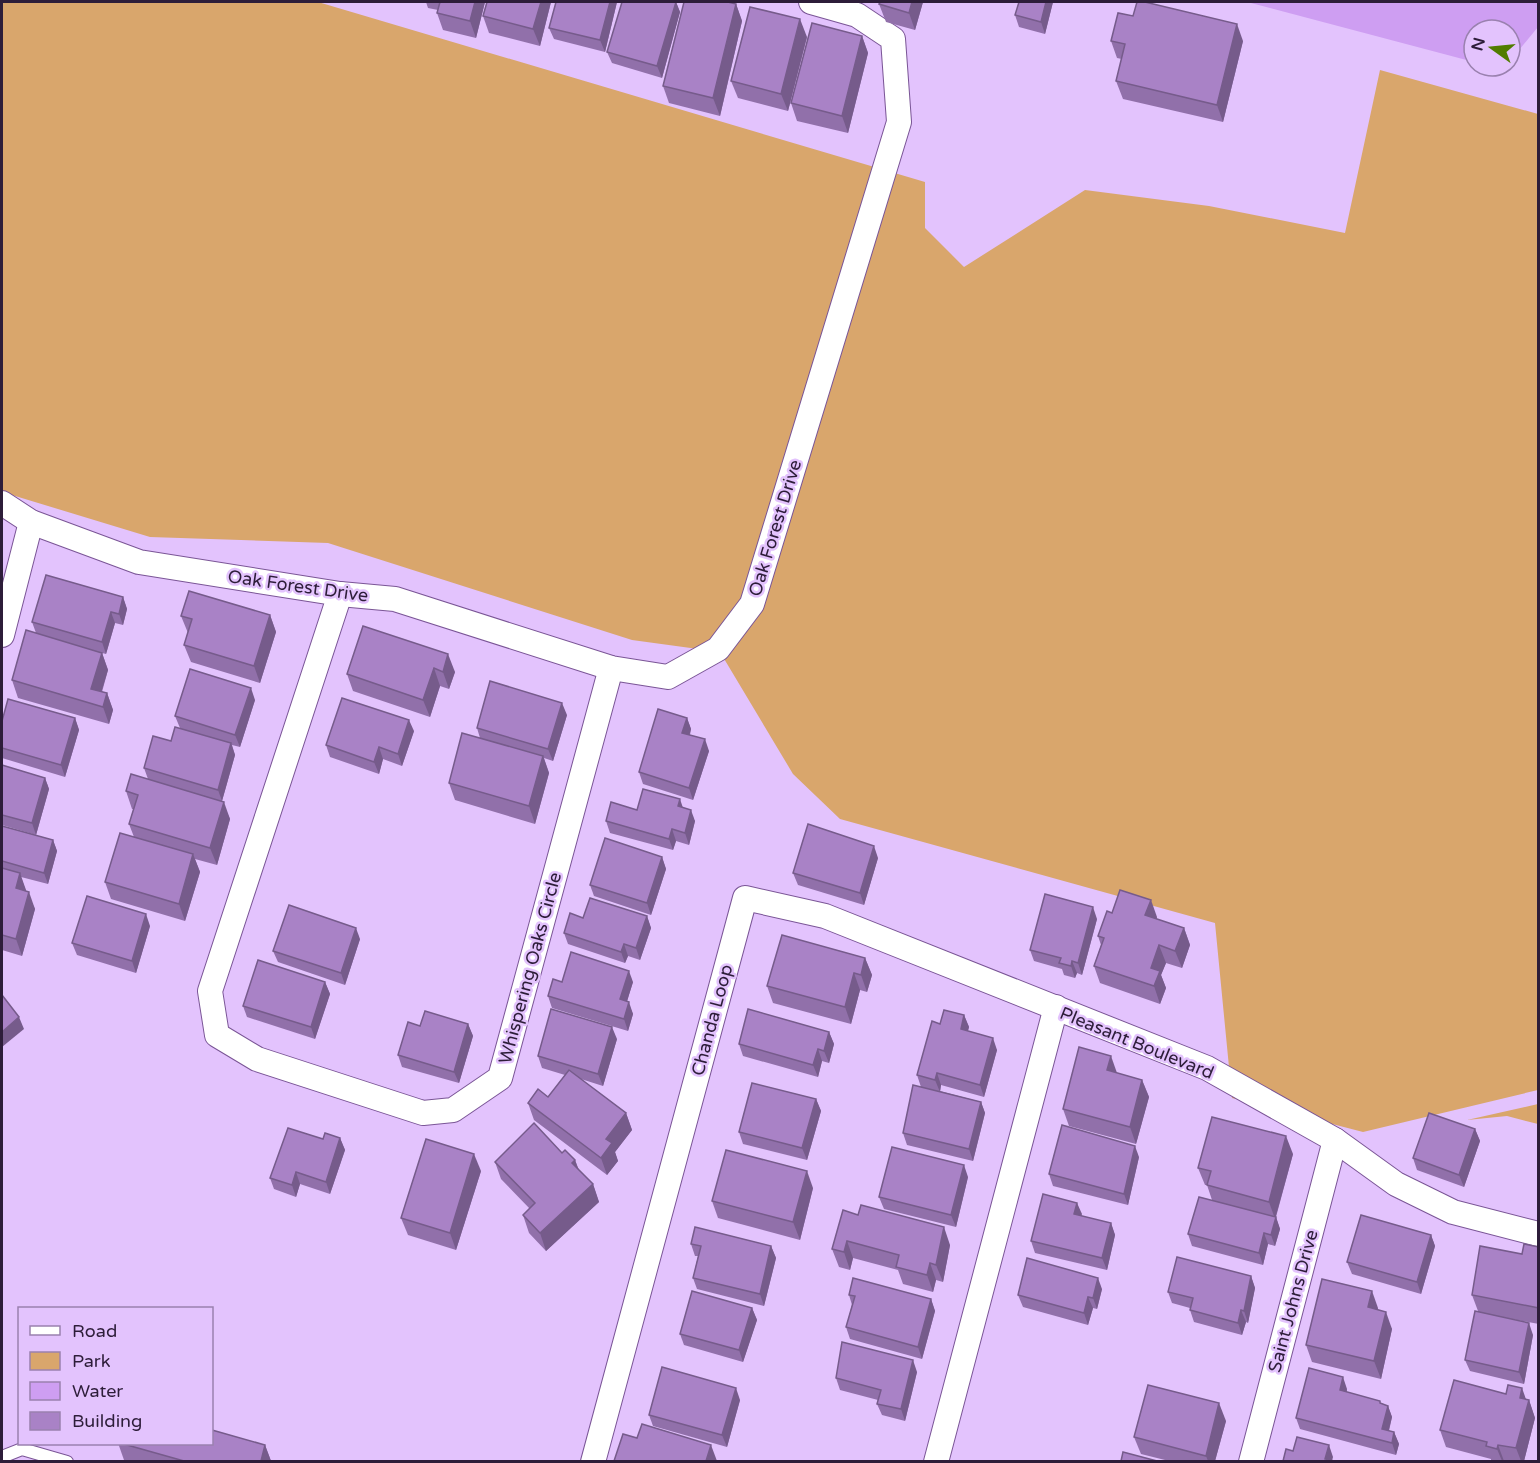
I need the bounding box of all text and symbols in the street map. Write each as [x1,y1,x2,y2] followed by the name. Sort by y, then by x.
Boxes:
[1462,18,1522,78] north arrow
[1467,36,1490,53] text: N
[744,457,806,599] street label: Oak Forest Drive
[226,565,370,607] street label: Oak Forest Drive
[494,870,566,1066] street label: Whispering Oaks Circle
[687,962,737,1078] street label: Chanda Loop
[1057,1002,1217,1084] street label: Pleasant Boulevard
[1263,1227,1323,1375] street label: Saint Johns Drive
[18,1307,213,1445] legend
[72,1320,117,1342] text: Road
[72,1350,111,1372] text: Park
[72,1380,123,1402] text: Water
[72,1410,142,1432] text: Building

